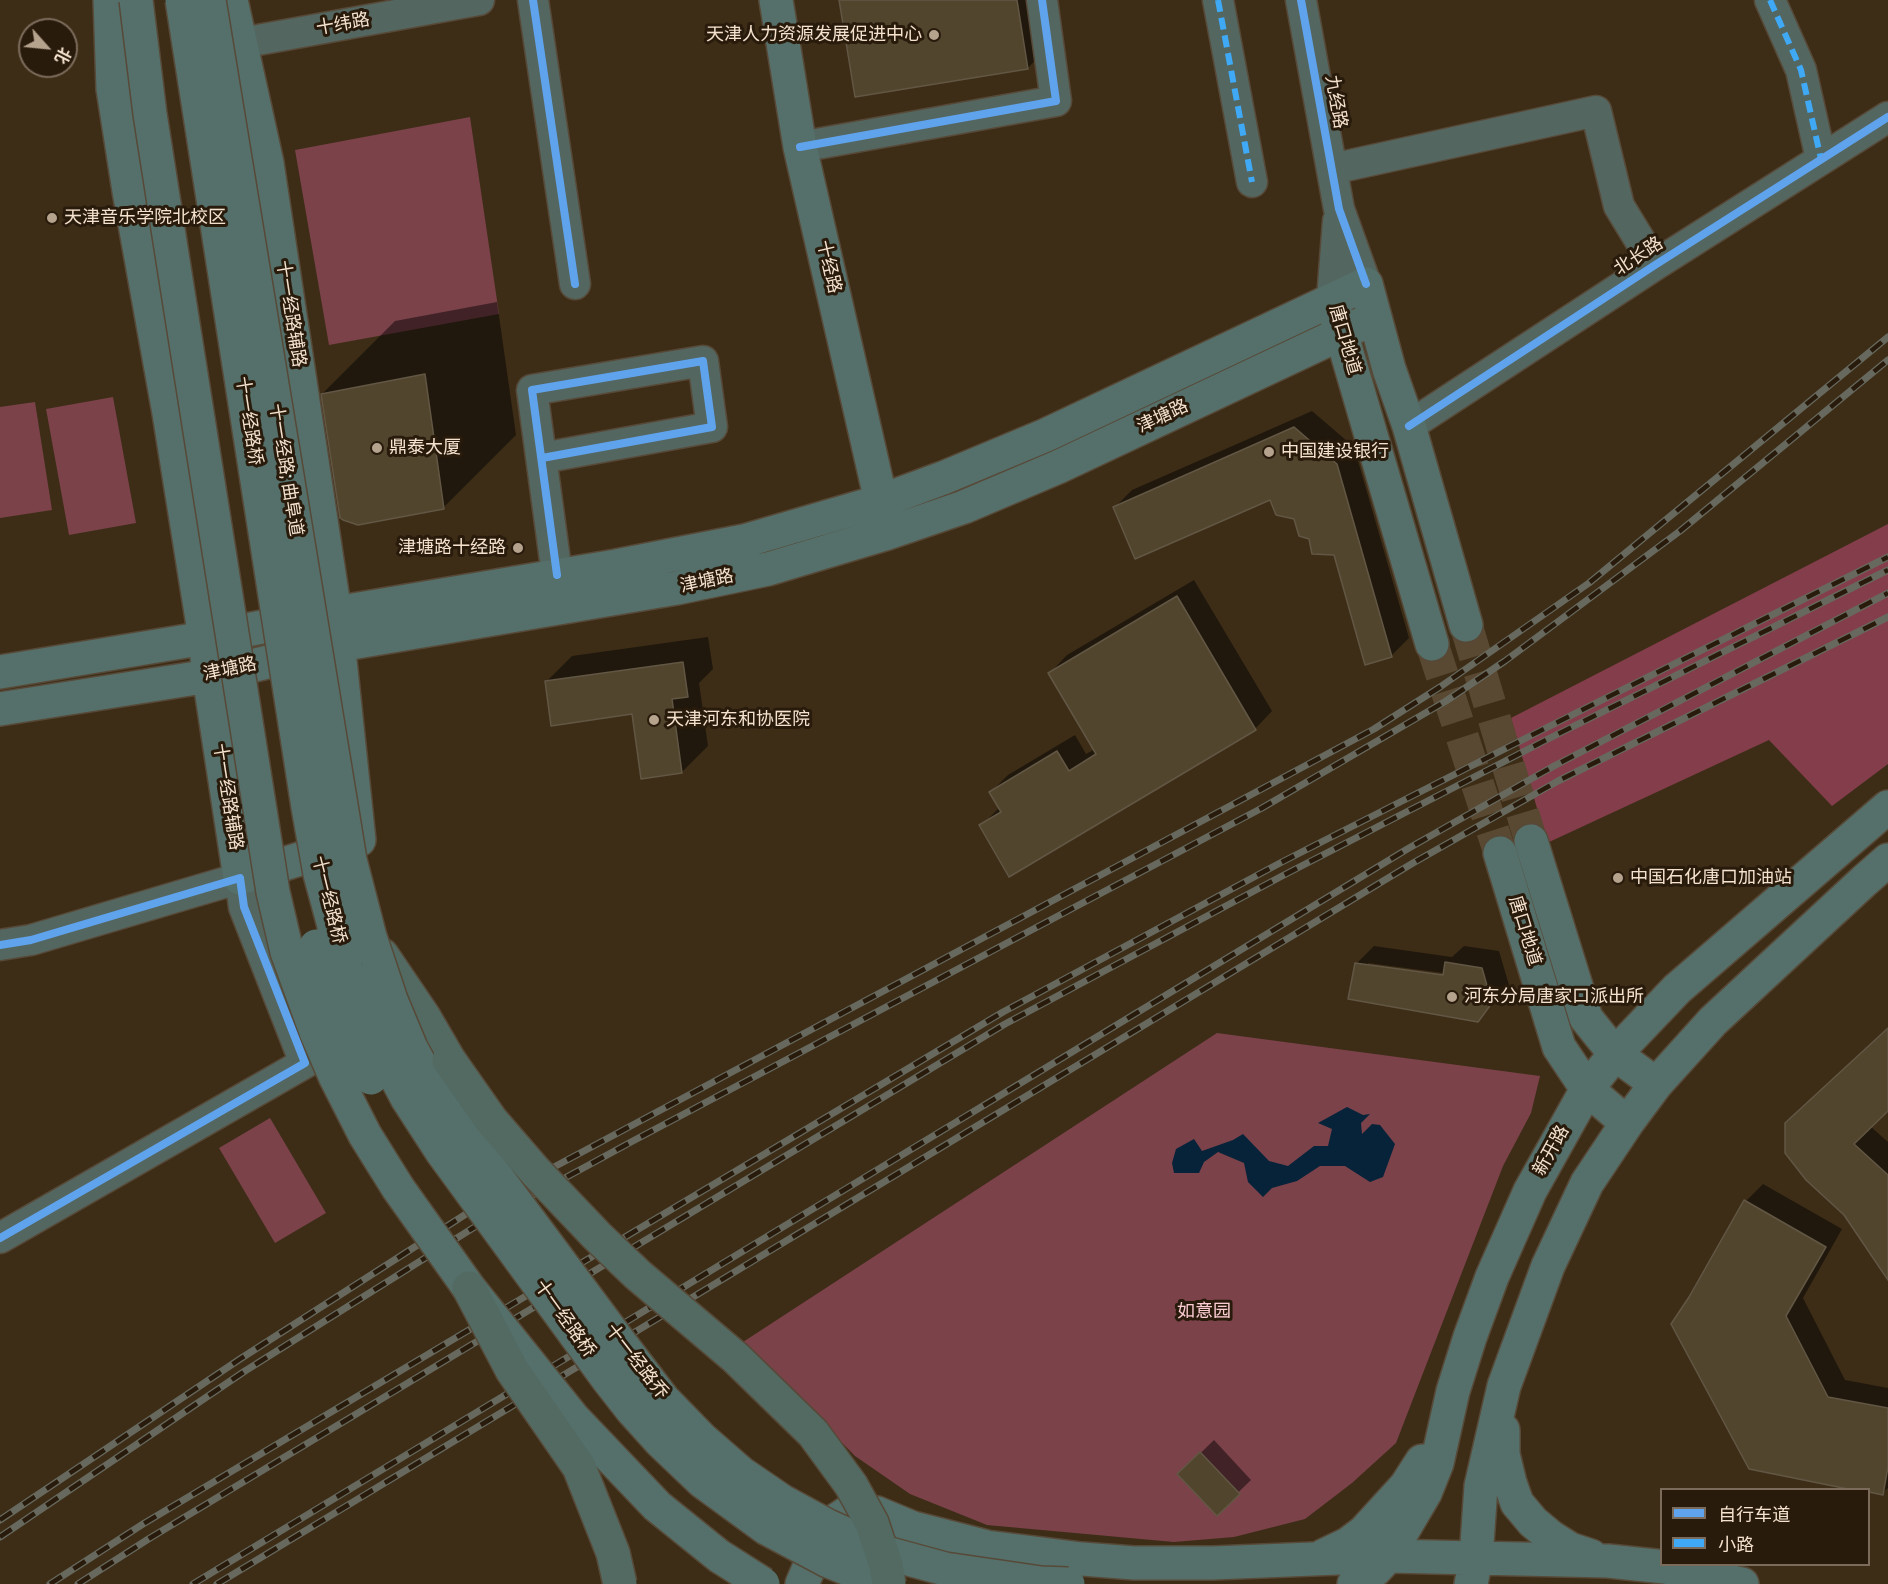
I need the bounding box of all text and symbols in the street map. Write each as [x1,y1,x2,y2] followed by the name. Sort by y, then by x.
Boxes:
[315,10,371,40] street label: 十纬路
[18,18,78,78] north arrow
[706,24,922,46] place label: 天津人力资源发展促进中心
[927,28,941,42] marker: 天津人力资源发展促进中心
[51,44,75,67] text: 北
[1320,74,1350,130] street label: 九经路
[64,207,226,229] place label: 天津音乐学院北校区
[45,211,59,225] marker: 天津音乐学院北校区
[1610,233,1668,281] street label: 北长路
[811,238,845,296] street label: 十经路
[271,259,309,369] street label: 十一经路辅路
[1324,302,1364,378] street label: 唐口地道
[230,375,266,467] street label: 十一经路桥
[1134,396,1192,438] street label: 津塘路
[264,402,306,538] street label: 十一经路; 曲阜道
[389,437,461,459] place label: 鼎泰大厦
[370,441,384,455] marker: 鼎泰大厦
[1281,441,1389,463] place label: 中国建设银行
[1262,445,1276,459] marker: 中国建设银行
[398,537,506,559] place label: 津塘路十经路
[511,541,525,555] marker: 津塘路十经路
[678,566,736,598] street label: 津塘路
[201,654,259,686] street label: 津塘路
[666,709,810,731] place label: 天津河东和协医院
[647,713,661,727] marker: 天津河东和协医院
[208,742,246,852] street label: 十一经路辅路
[307,854,349,946] street label: 十一经路桥
[1630,867,1792,889] place label: 中国石化唐口加油站
[1611,871,1625,885] marker: 中国石化唐口加油站
[1503,893,1545,969] street label: 唐口地道
[1464,986,1644,1008] place label: 河东分局唐家口派出所
[1445,990,1459,1004] marker: 河东分局唐家口派出所
[1529,1122,1575,1180] street label: 新开路
[529,1276,599,1362] street label: 十一经路桥
[1177,1301,1231,1323] park label: 如意园
[600,1320,672,1404] street label: 十一经路乔
[1660,1488,1870,1566] legend
[1718,1504,1790,1525] text: 自行车道
[1718,1534,1754,1555] text: 小路

